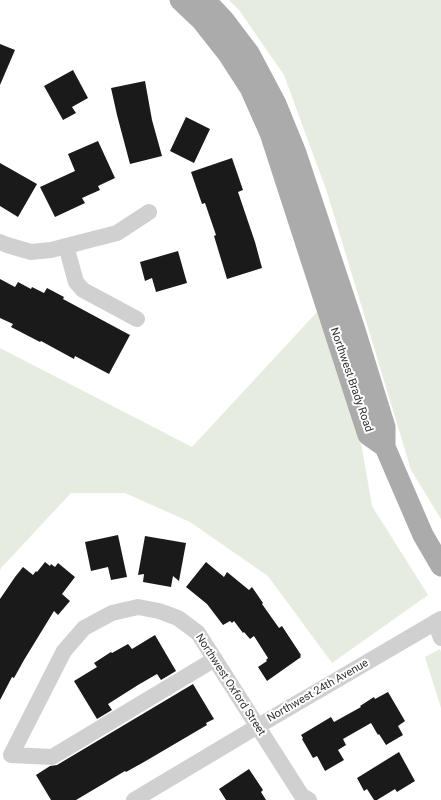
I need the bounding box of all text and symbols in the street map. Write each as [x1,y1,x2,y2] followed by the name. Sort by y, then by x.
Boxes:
[327,326,375,434] street label: Northwest Brady Road
[192,632,268,738] street label: Northwest Oxford Street
[265,657,371,725] street label: Northwest 24th Avenue

